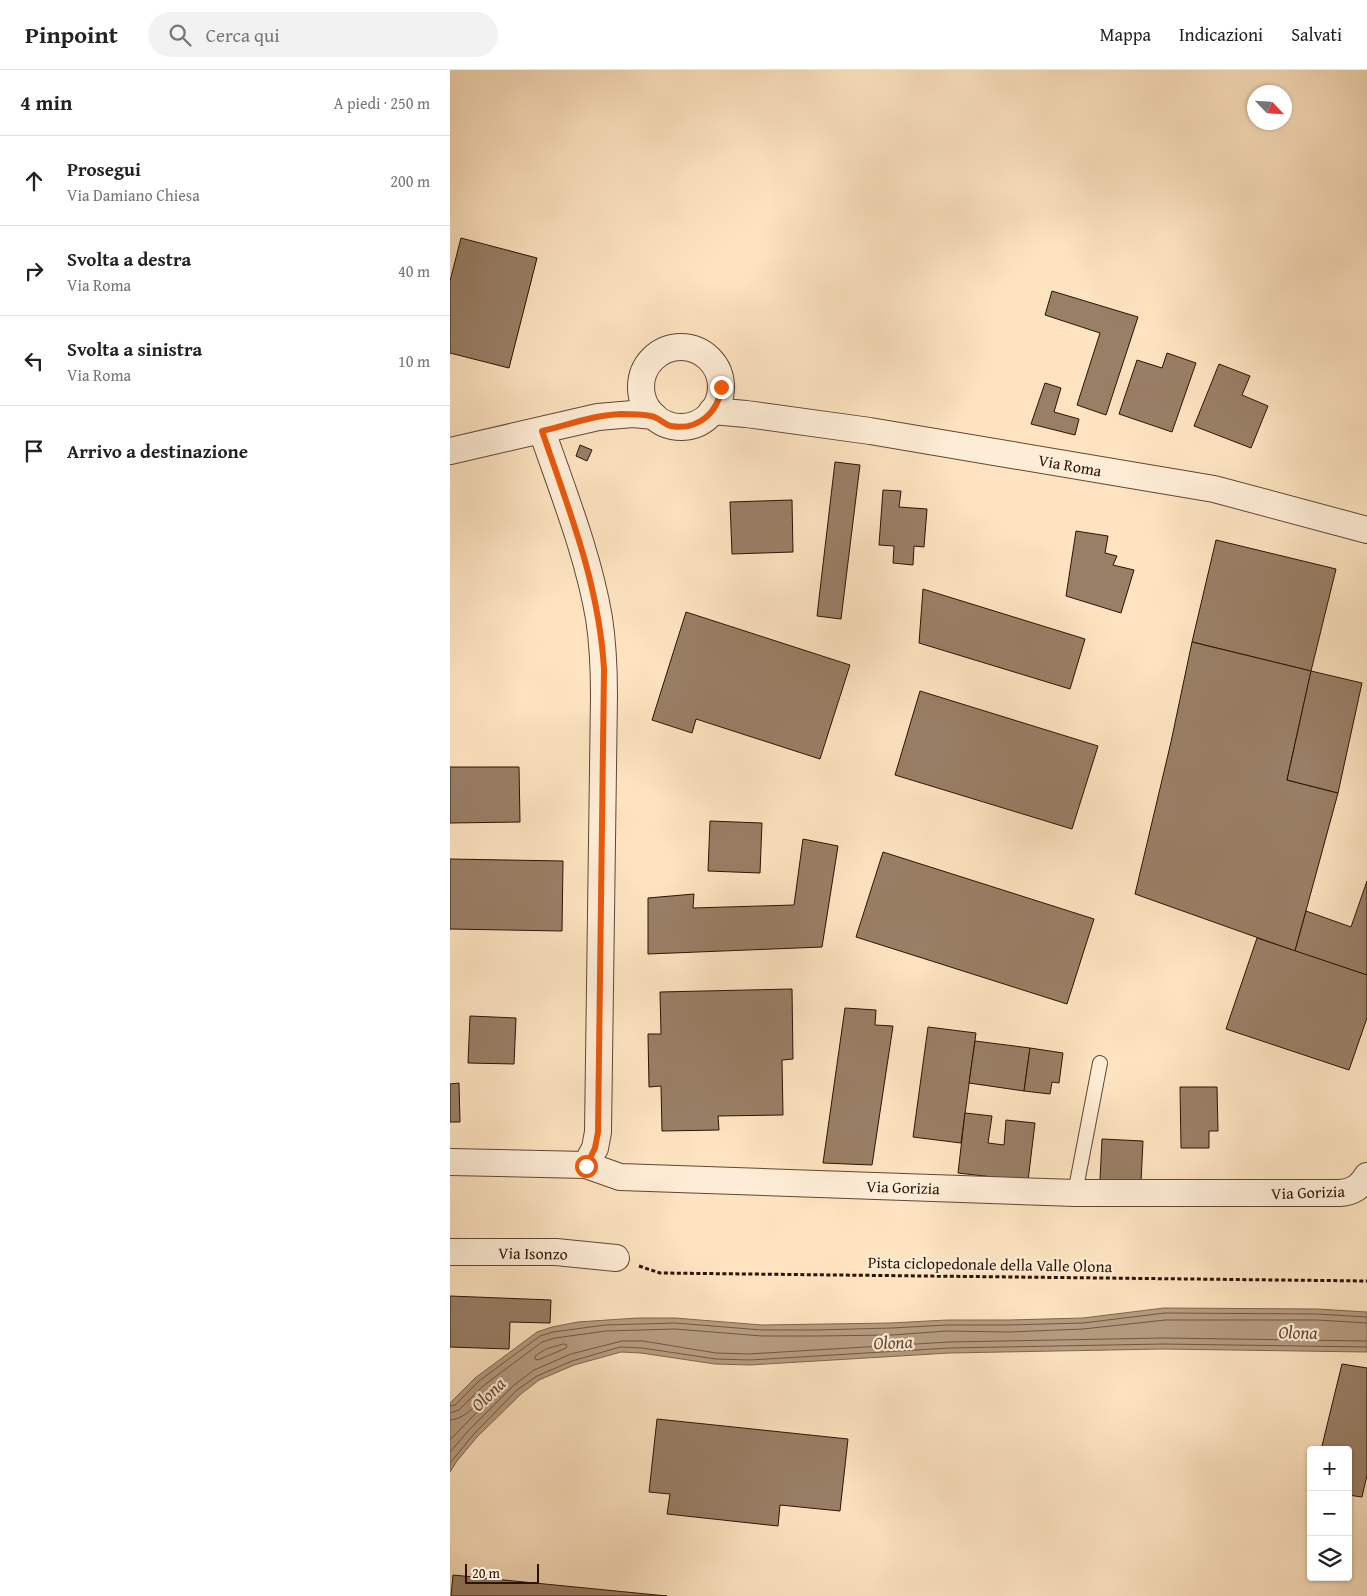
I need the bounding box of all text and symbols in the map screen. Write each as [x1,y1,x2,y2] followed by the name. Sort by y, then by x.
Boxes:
[148,12,498,57] search box
[25,17,118,52] text: Pinpoint
[166,21,194,49] icon: search
[206,21,280,49] text: Cerca qui
[1100,21,1151,48] text: Mappa
[1179,21,1263,48] text: Indicazioni
[1291,21,1342,48] text: Salvati
[1247,85,1292,130] north arrow
[20,87,72,118] text: 4 min
[334,91,430,115] text: A piedi · 250 m
[67,155,141,183] text: Prosegui
[20,167,48,195] icon: ahead
[390,169,430,193] text: 200 m
[67,183,200,207] text: Via Damiano Chiesa
[67,245,191,273] text: Svolta a destra
[20,257,48,285] icon: right
[398,259,430,283] text: 40 m
[67,273,131,297] text: Via Roma
[67,335,202,363] text: Svolta a sinistra
[20,347,48,375] icon: left
[398,349,430,373] text: 10 m
[67,363,131,387] text: Via Roma
[710,376,733,399] route end
[20,437,48,465] icon: arrive
[67,437,248,465] text: Arrivo a destinazione
[1036,448,1104,482] street label: Via Roma
[575,1155,598,1178] route start
[866,1174,941,1200] street label: Via Gorizia
[1271,1179,1346,1205] street label: Via Gorizia
[498,1240,568,1266] street label: Via Isonzo
[868,1250,1113,1278] street label: Pista ciclopedonale della Valle Olona
[1278,1318,1319,1346] water label: Olona
[873,1328,914,1356] water label: Olona
[464,1370,512,1417] water label: Olona
[1307,1446,1352,1581] map controls
[1307,1446,1352,1491] button: +
[1307,1491,1352,1536] button: −
[1307,1536,1352,1581] button: layers
[465,1561,539,1584] scale bar
[472,1563,500,1583] text: 20 m

